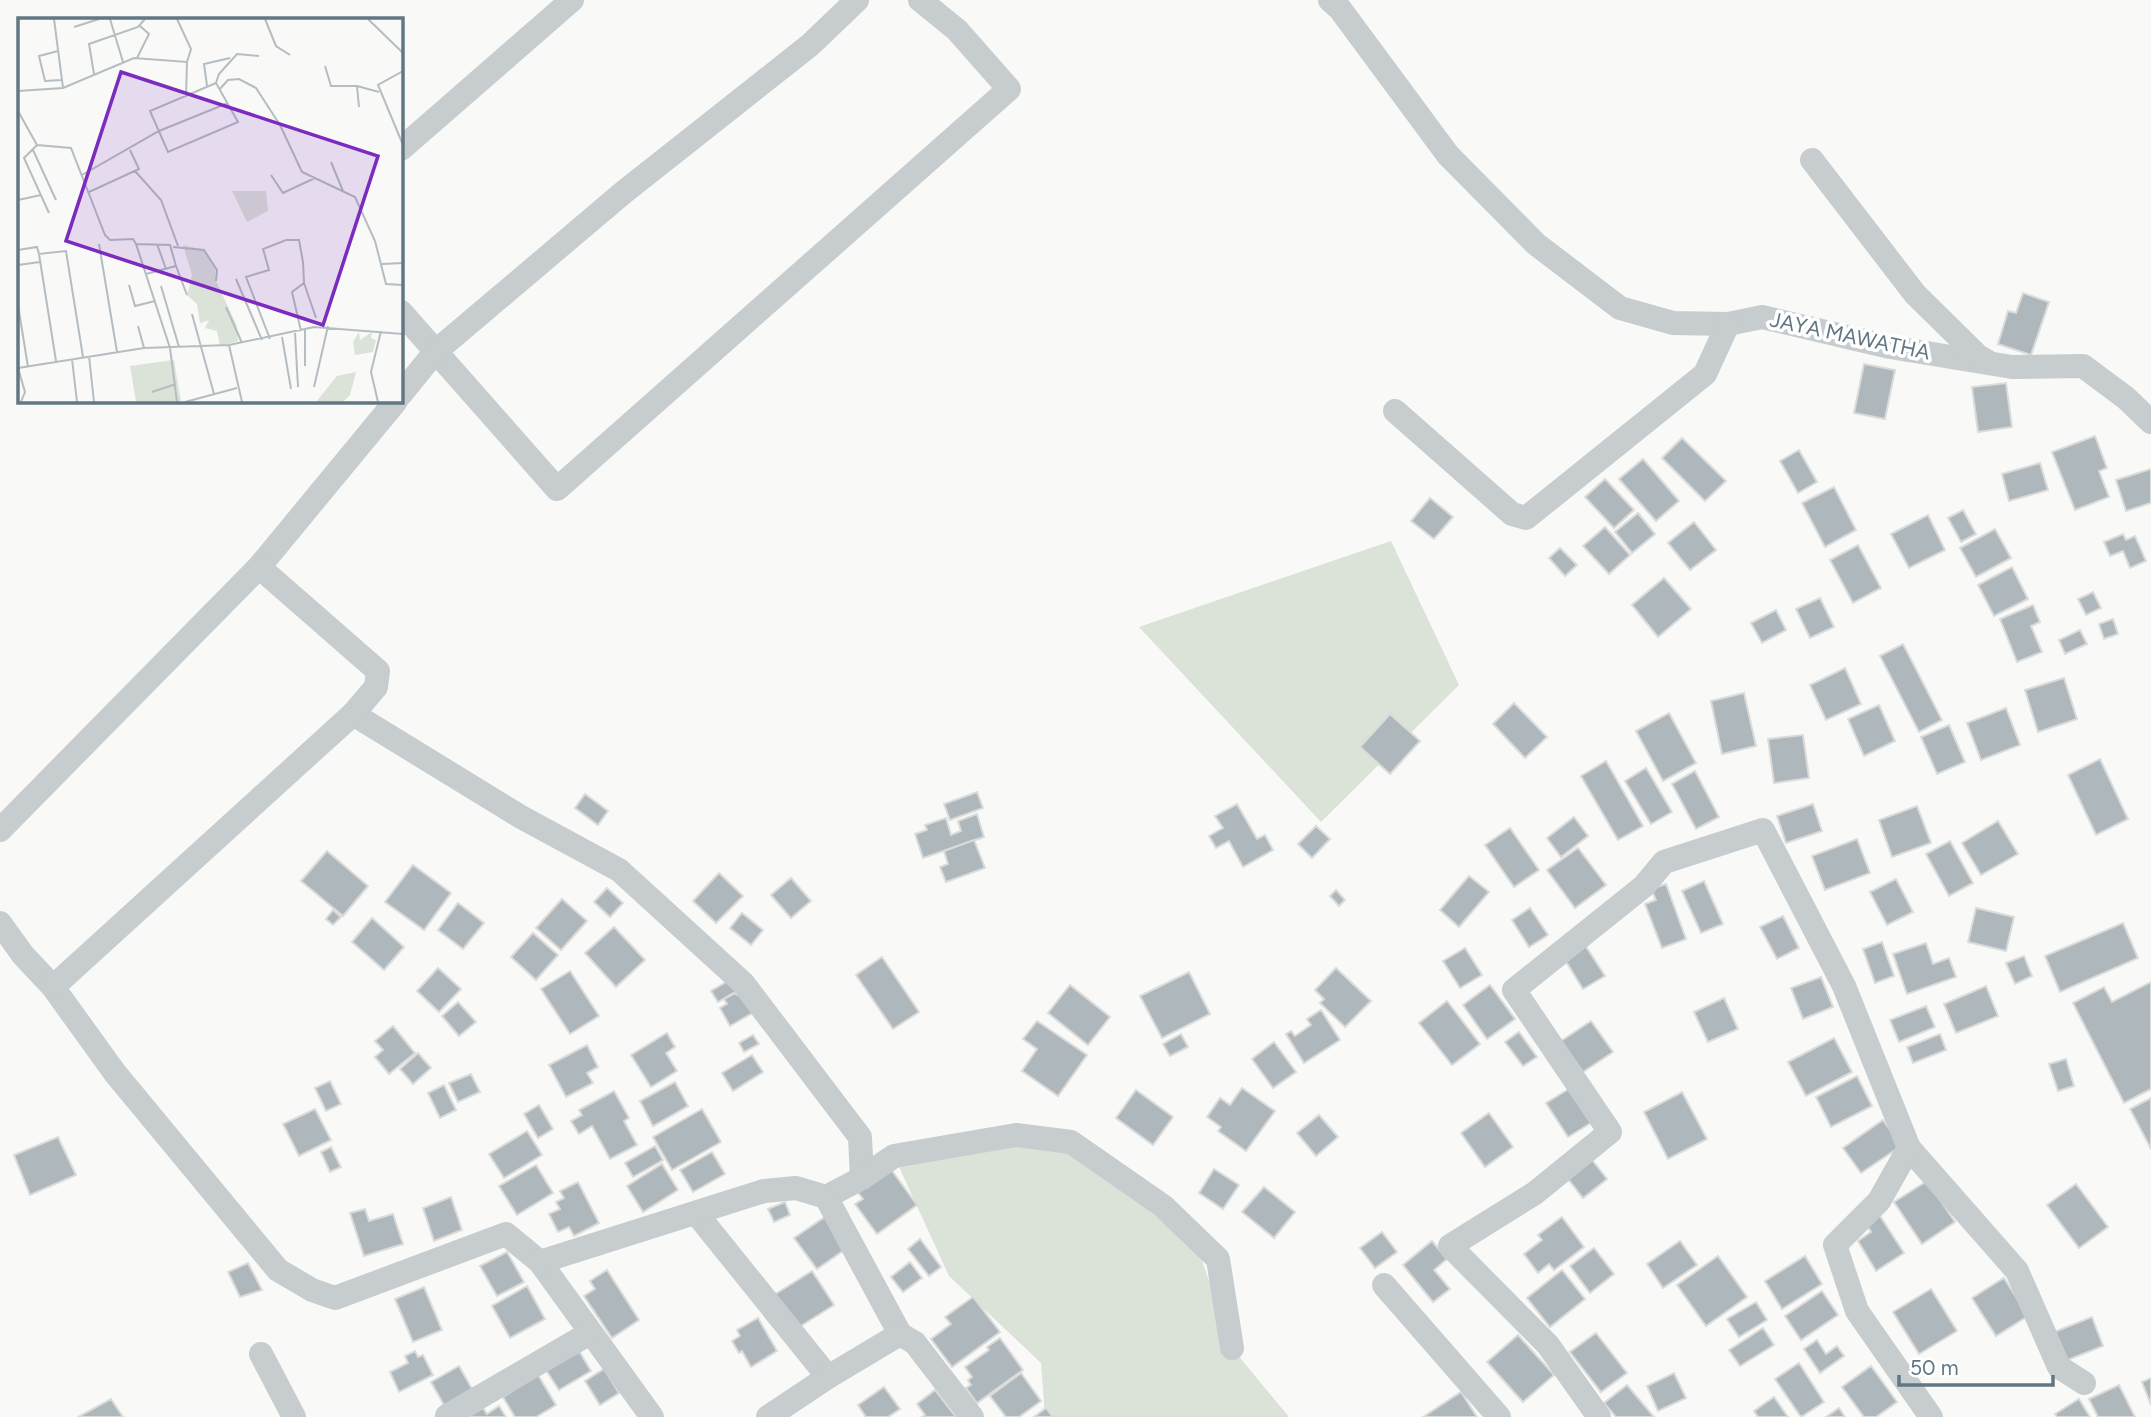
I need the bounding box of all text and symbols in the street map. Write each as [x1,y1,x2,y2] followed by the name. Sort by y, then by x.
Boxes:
[18,18,402,402] inset map
[1768,306,1933,365] street label: JAYA MAWATHA
[1899,1344,2053,1388] scale bar
[1910,1355,1959,1380] text: 50 m

